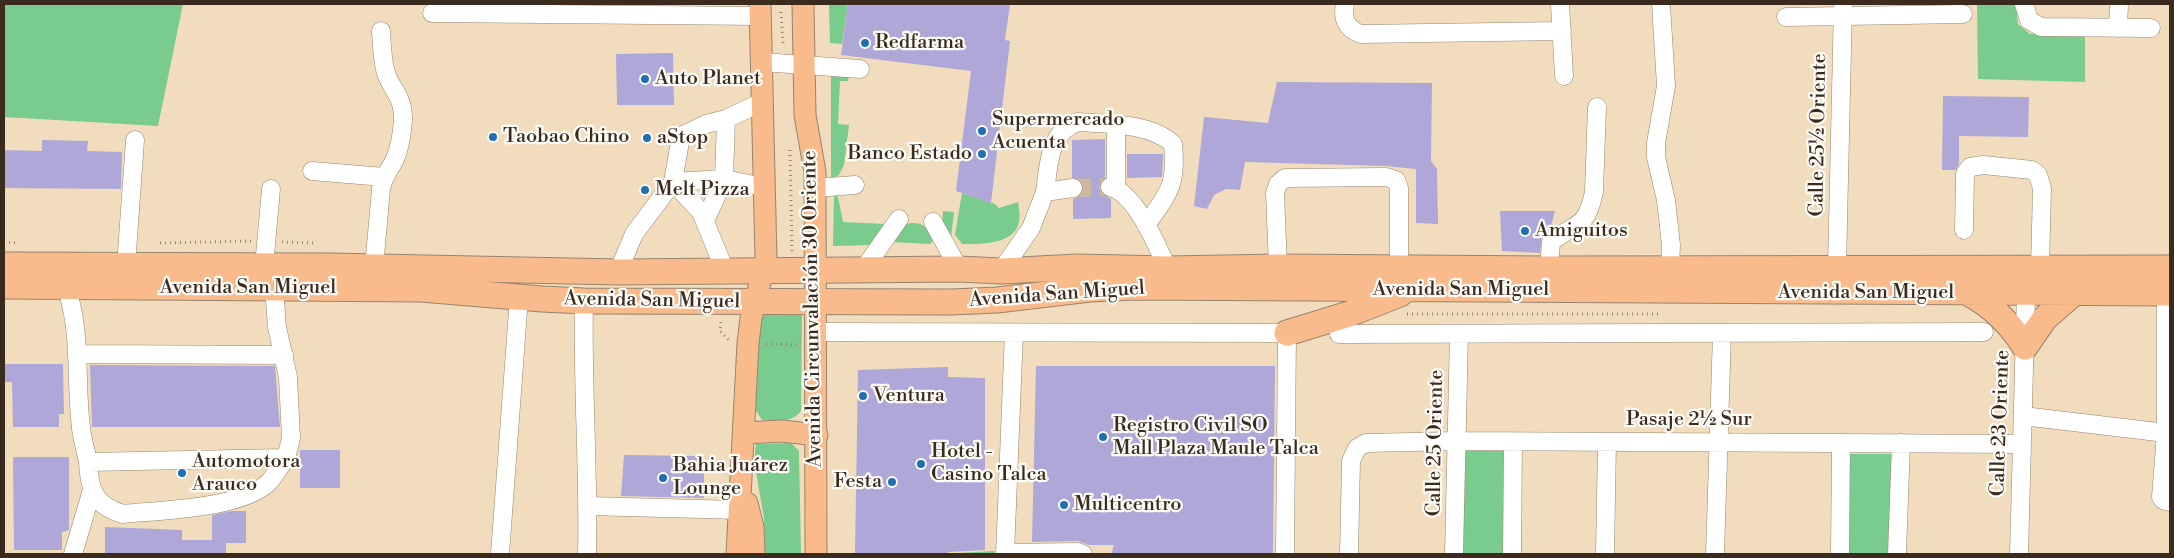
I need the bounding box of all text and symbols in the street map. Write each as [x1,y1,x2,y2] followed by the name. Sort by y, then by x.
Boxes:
[875,31,964,55] place label: Redfarma
[859,37,871,49] marker: Redfarma
[1806,53,1832,217] street label: Calle 25½ Oriente
[655,67,761,91] place label: Auto Planet
[639,73,651,85] marker: Auto Planet
[992,108,1124,155] place label: Supermercado Acuenta
[503,125,630,149] place label: Taobao Chino
[976,125,988,137] marker: Supermercado Acuenta
[657,126,708,150] place label: aStop
[487,131,499,143] marker: Taobao Chino
[641,132,653,144] marker: aStop
[848,142,972,166] place label: Banco Estado
[976,148,988,160] marker: Banco Estado
[798,150,828,468] street label: Avenida Circunvalación 30 Oriente
[655,178,749,202] place label: Melt Pizza
[639,184,651,196] marker: Melt Pizza
[1535,219,1628,243] place label: Amiguitos
[1519,225,1531,237] marker: Amiguitos
[160,276,336,300] street label: Avenida San Miguel
[968,277,1146,313] street label: Avenida San Miguel
[1373,278,1549,302] street label: Avenida San Miguel
[1778,281,1954,305] street label: Avenida San Miguel
[564,287,740,315] street label: Avenida San Miguel
[1986,349,2016,497] street label: Calle 23 Oriente
[1423,369,1449,517] street label: Calle 25 Oriente
[873,384,945,408] place label: Ventura
[857,390,869,402] marker: Ventura
[1626,408,1752,432] street label: Pasaje 2½ Sur
[1113,414,1319,461] place label: Registro Civil SO Mall Plaza Maule Talca
[1097,431,1109,443] marker: Registro Civil SO Mall Plaza Maule Talca
[931,440,1047,487] place label: Hotel - Casino Talca
[192,450,300,497] place label: Automotora Arauco
[673,454,788,501] place label: Bahia Juárez Lounge
[915,458,927,470] marker: Hotel - Casino Talca
[176,467,188,479] marker: Automotora Arauco
[834,470,882,494] place label: Festa
[657,472,669,484] marker: Bahia Juárez Lounge
[886,476,898,488] marker: Festa
[1074,493,1182,517] place label: Multicentro
[1058,499,1070,511] marker: Multicentro

